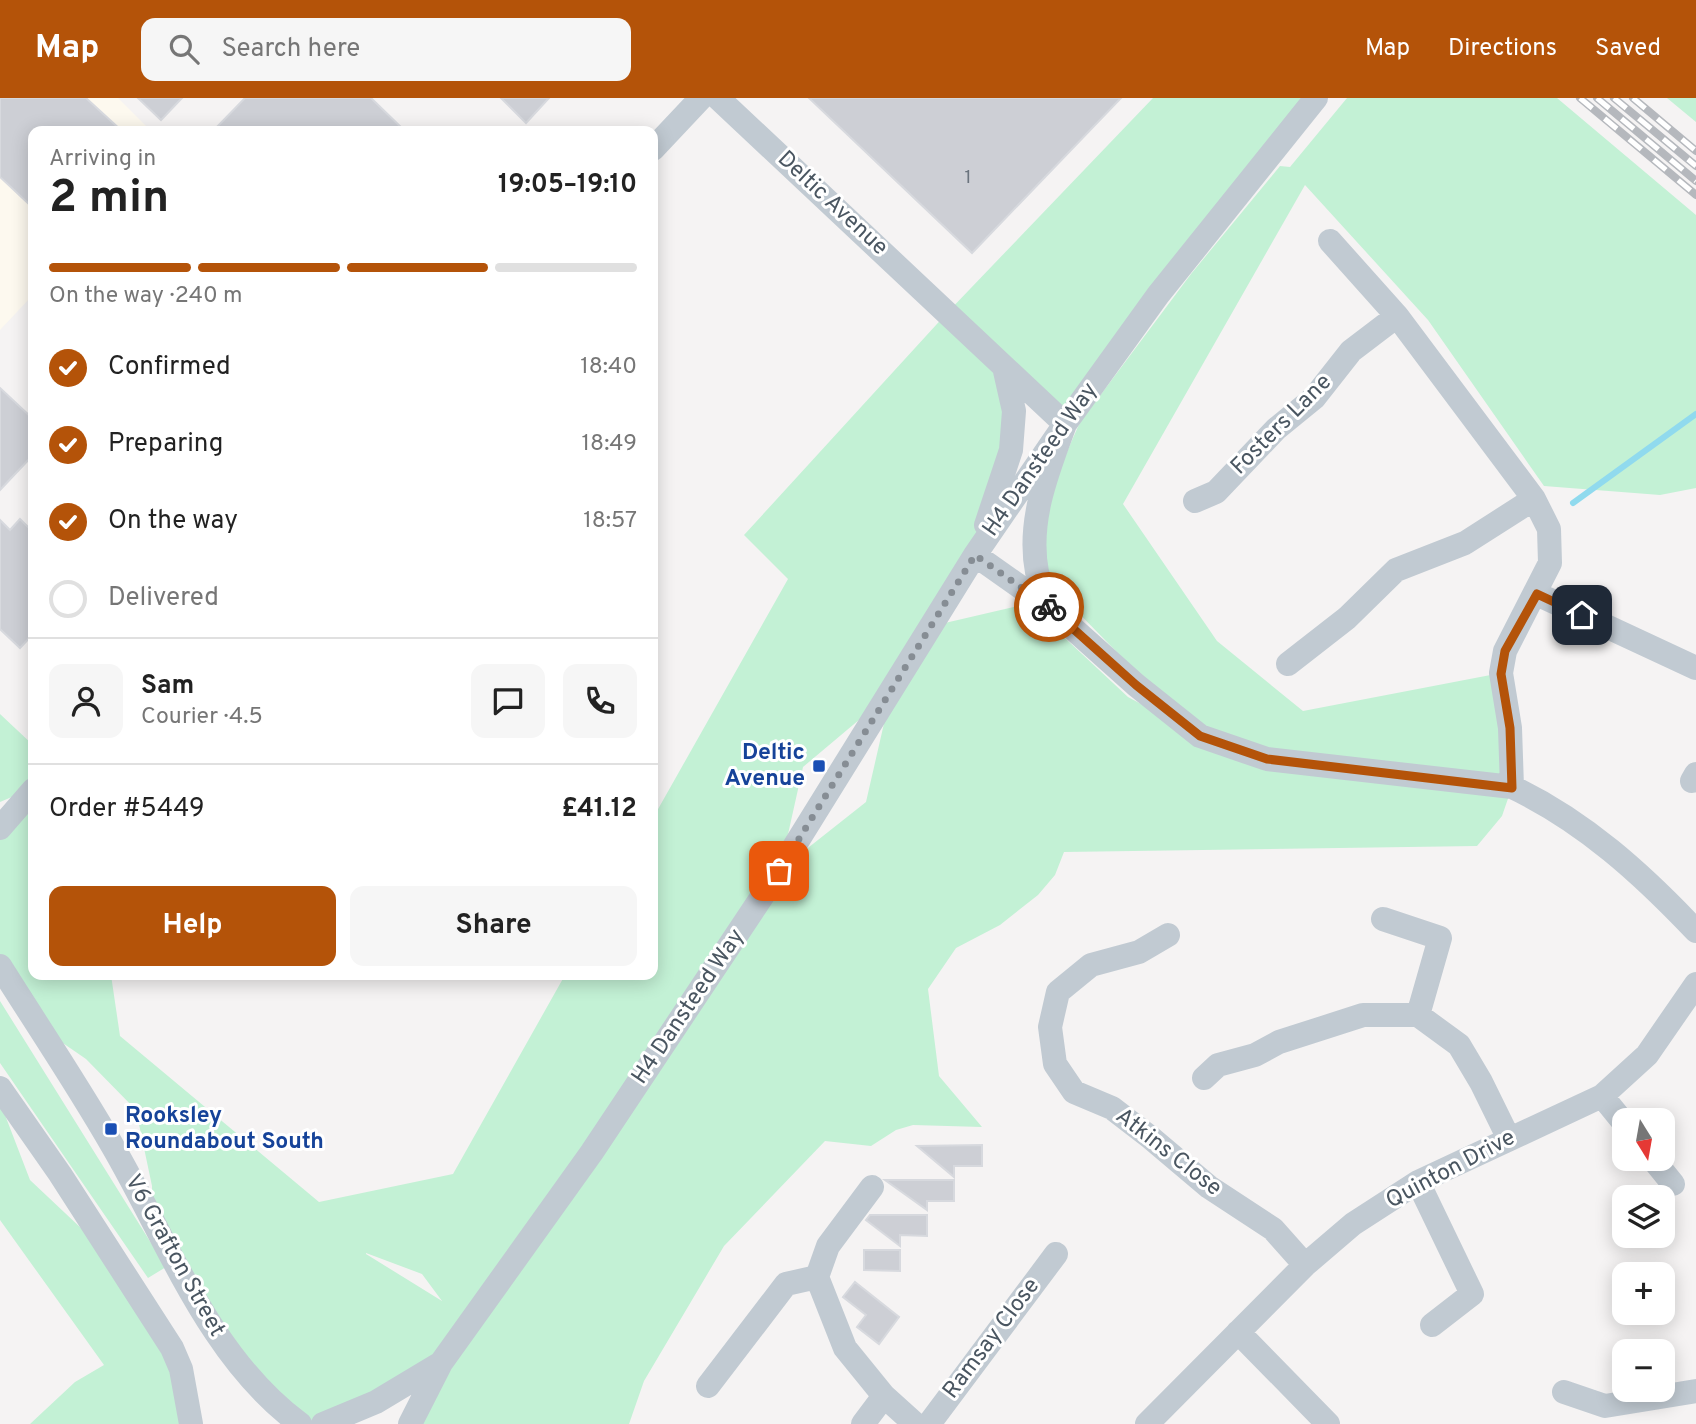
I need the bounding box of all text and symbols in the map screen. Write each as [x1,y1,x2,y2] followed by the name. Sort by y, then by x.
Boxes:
[141,18,631,81] search box
[35,28,99,70] text: Map
[165,30,203,68] icon: search
[221,33,360,66] text: Search here
[1365,34,1410,64] text: Map
[1448,34,1557,64] text: Directions
[1595,34,1661,64] text: Saved
[49,145,156,174] text: Arriving in
[771,145,893,263] street label: Deltic Avenue
[964,166,972,190] house number: 1
[498,169,637,202] text: 19:05–19:10
[49,170,169,229] text: 2 min
[49,282,243,311] text: On the way · 240 m
[49,349,87,387] icon: check
[108,351,231,384] text: Confirmed
[580,353,637,382] text: 18:40
[1225,368,1339,482] street label: Fosters Lane
[977,377,1105,543] street label: H4 Dansteed Way
[49,426,87,464] icon: check
[108,428,223,461] text: Preparing
[582,430,637,459] text: 18:49
[49,503,87,541] icon: check
[108,505,238,538] text: On the way
[583,507,637,536] text: 18:57
[1014,572,1084,642] courier
[108,582,219,615] text: Delivered
[1552,585,1612,645] pin
[1030,588,1068,626] icon: bike
[1563,596,1601,634] icon: home
[49,664,123,738] button: person
[471,664,545,738] button: chat
[563,664,637,738] button: phone
[141,670,194,703] text: Sam
[141,703,263,732] text: Courier · 4.5
[725,739,805,794] place label: Deltic Avenue
[811,758,827,774] marker: Deltic Avenue
[49,793,204,826] text: Order #5449
[561,793,637,826] text: £41.12
[749,841,809,901] pin
[760,852,798,890] icon: bag
[49,886,336,966] button: Help
[350,886,637,966] button: Share
[626,924,752,1090] street label: H4 Dansteed Way
[125,1102,324,1157] place label: Rooksley Roundabout South
[1109,1102,1227,1204] street label: Atkins Close
[1612,1108,1675,1171] north arrow
[1612,1108,1675,1402] map controls
[103,1121,119,1137] marker: Rooksley Roundabout South
[1381,1124,1521,1216] street label: Quinton Drive
[117,1170,231,1342] street label: V6 Grafton Street
[1612,1185,1675,1248] button: layers
[1612,1262,1675,1325] button: +
[937,1273,1047,1405] street label: Ramsay Close
[1612,1339,1675,1402] button: −

